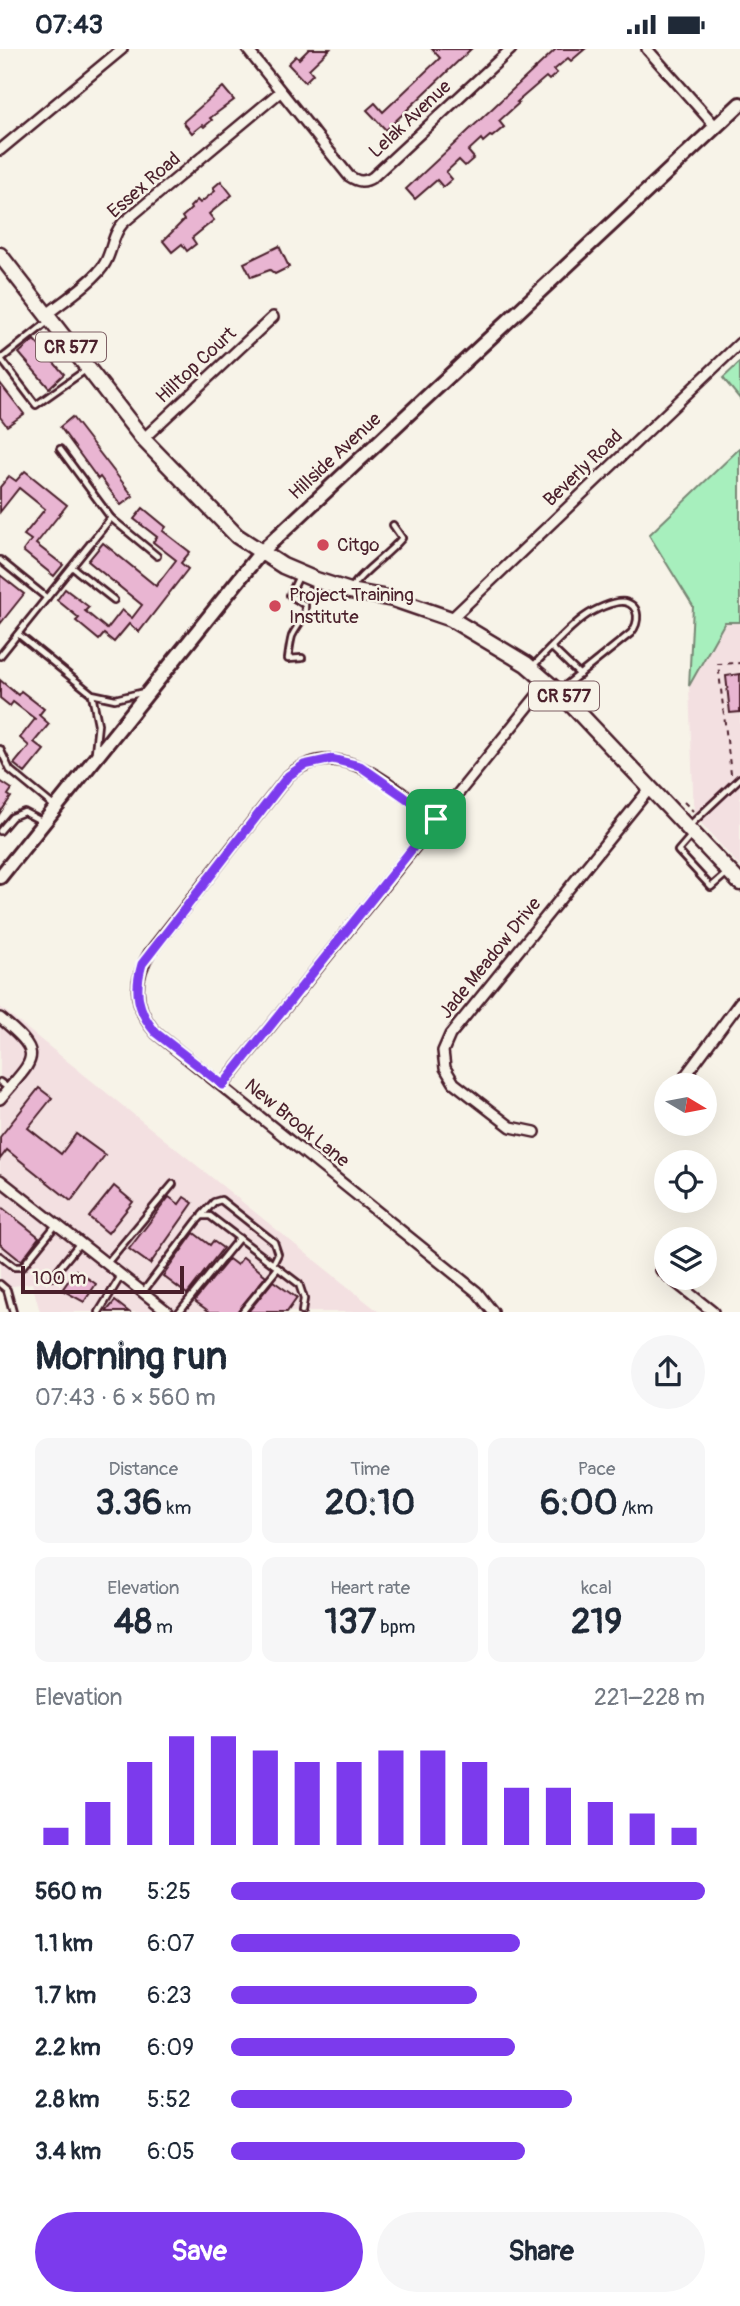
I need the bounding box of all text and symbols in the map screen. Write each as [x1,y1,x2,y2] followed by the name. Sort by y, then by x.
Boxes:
[35,9,103,41] text: 07:43
[364,74,457,163] street label: Lelak Avenue
[102,147,186,223] street label: Essex Road
[151,321,242,408] street label: Hilltop Court
[36,333,106,361] road number: CR 577
[284,407,387,505] street label: Hillside Avenue
[538,424,628,512] street label: Beverly Road
[337,533,380,557] place label: Citgo
[315,537,331,553] marker: Citgo
[289,583,414,629] place label: Project Training Institute
[267,598,283,614] marker: Project Training Institute
[529,681,599,711] road number: CR 577
[406,789,466,849] pin
[417,800,455,838] icon: arrive
[434,892,547,1024] street label: Jade Meadow Drive
[240,1073,355,1173] street label: New Brook Lane
[654,1073,718,1136] north arrow
[654,1073,717,1290] map controls
[654,1150,717,1213] button: locate
[654,1227,717,1290] button: layers
[21,1263,184,1295] scale bar
[32,1266,86,1290] text: 100 m
[35,1333,227,1381] text: Morning run
[631,1335,705,1409] button: share
[35,1383,216,1412] text: 07:43 · 6 × 560 m
[109,1457,178,1481] text: Distance
[350,1457,390,1481] text: Time
[578,1457,615,1481] text: Pace
[95,1481,162,1525] text: 3.36
[325,1481,415,1525] text: 20:10
[540,1481,618,1525] text: 6:00
[162,1496,191,1520] text: km
[618,1496,653,1520] text: /km
[107,1576,180,1600] text: Elevation
[330,1576,410,1600] text: Heart rate
[581,1576,612,1600] text: kcal
[114,1600,152,1644] text: 48
[324,1600,376,1644] text: 137
[571,1600,622,1644] text: 219
[152,1615,173,1639] text: m
[376,1615,416,1639] text: bpm
[35,1683,123,1712] text: Elevation
[594,1683,705,1712] text: 221–228 m
[35,1877,102,1906] text: 560 m
[147,1877,191,1906] text: 5:25
[35,1929,93,1958] text: 1.1 km
[147,1929,194,1958] text: 6:07
[35,1981,96,2010] text: 1.7 km
[147,1981,192,2010] text: 6:23
[35,2033,101,2062] text: 2.2 km
[147,2033,194,2062] text: 6:09
[35,2085,100,2114] text: 2.8 km
[147,2085,191,2114] text: 5:52
[35,2137,101,2166] text: 3.4 km
[147,2137,195,2166] text: 6:05
[35,2212,363,2292] button: Save
[377,2212,705,2292] button: Share

